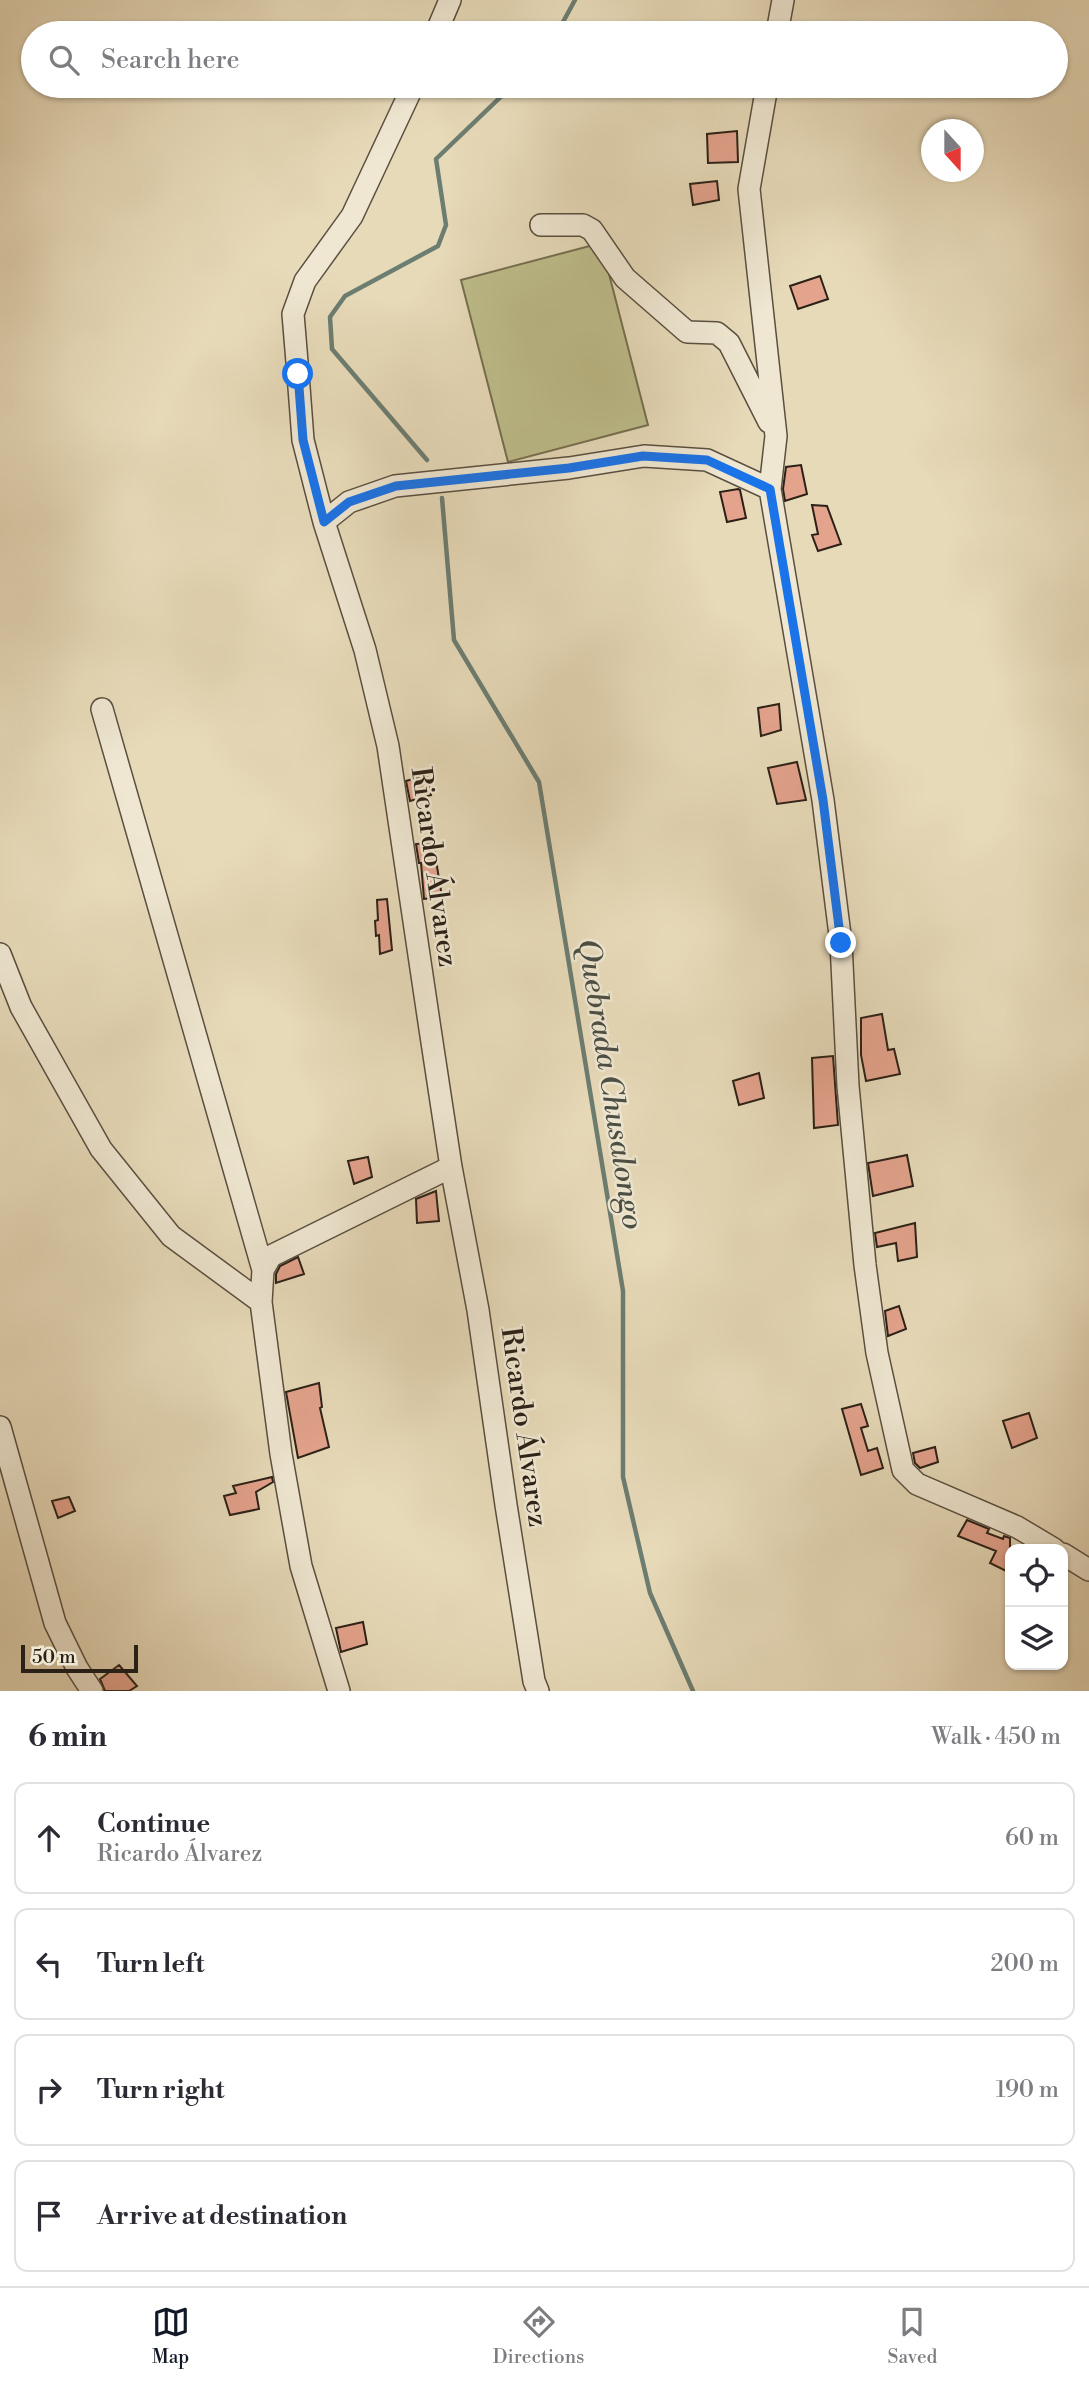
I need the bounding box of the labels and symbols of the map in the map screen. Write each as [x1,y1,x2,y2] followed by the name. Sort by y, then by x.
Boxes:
[921,119,984,182] north arrow
[282,358,313,389] route start
[403,765,467,969] street label: Ricardo Álvarez
[825,927,856,958] route end
[568,936,652,1232] water label: Quebrada Chusalongo
[493,1325,557,1529] street label: Ricardo Álvarez
[21,1642,138,1674] scale bar

